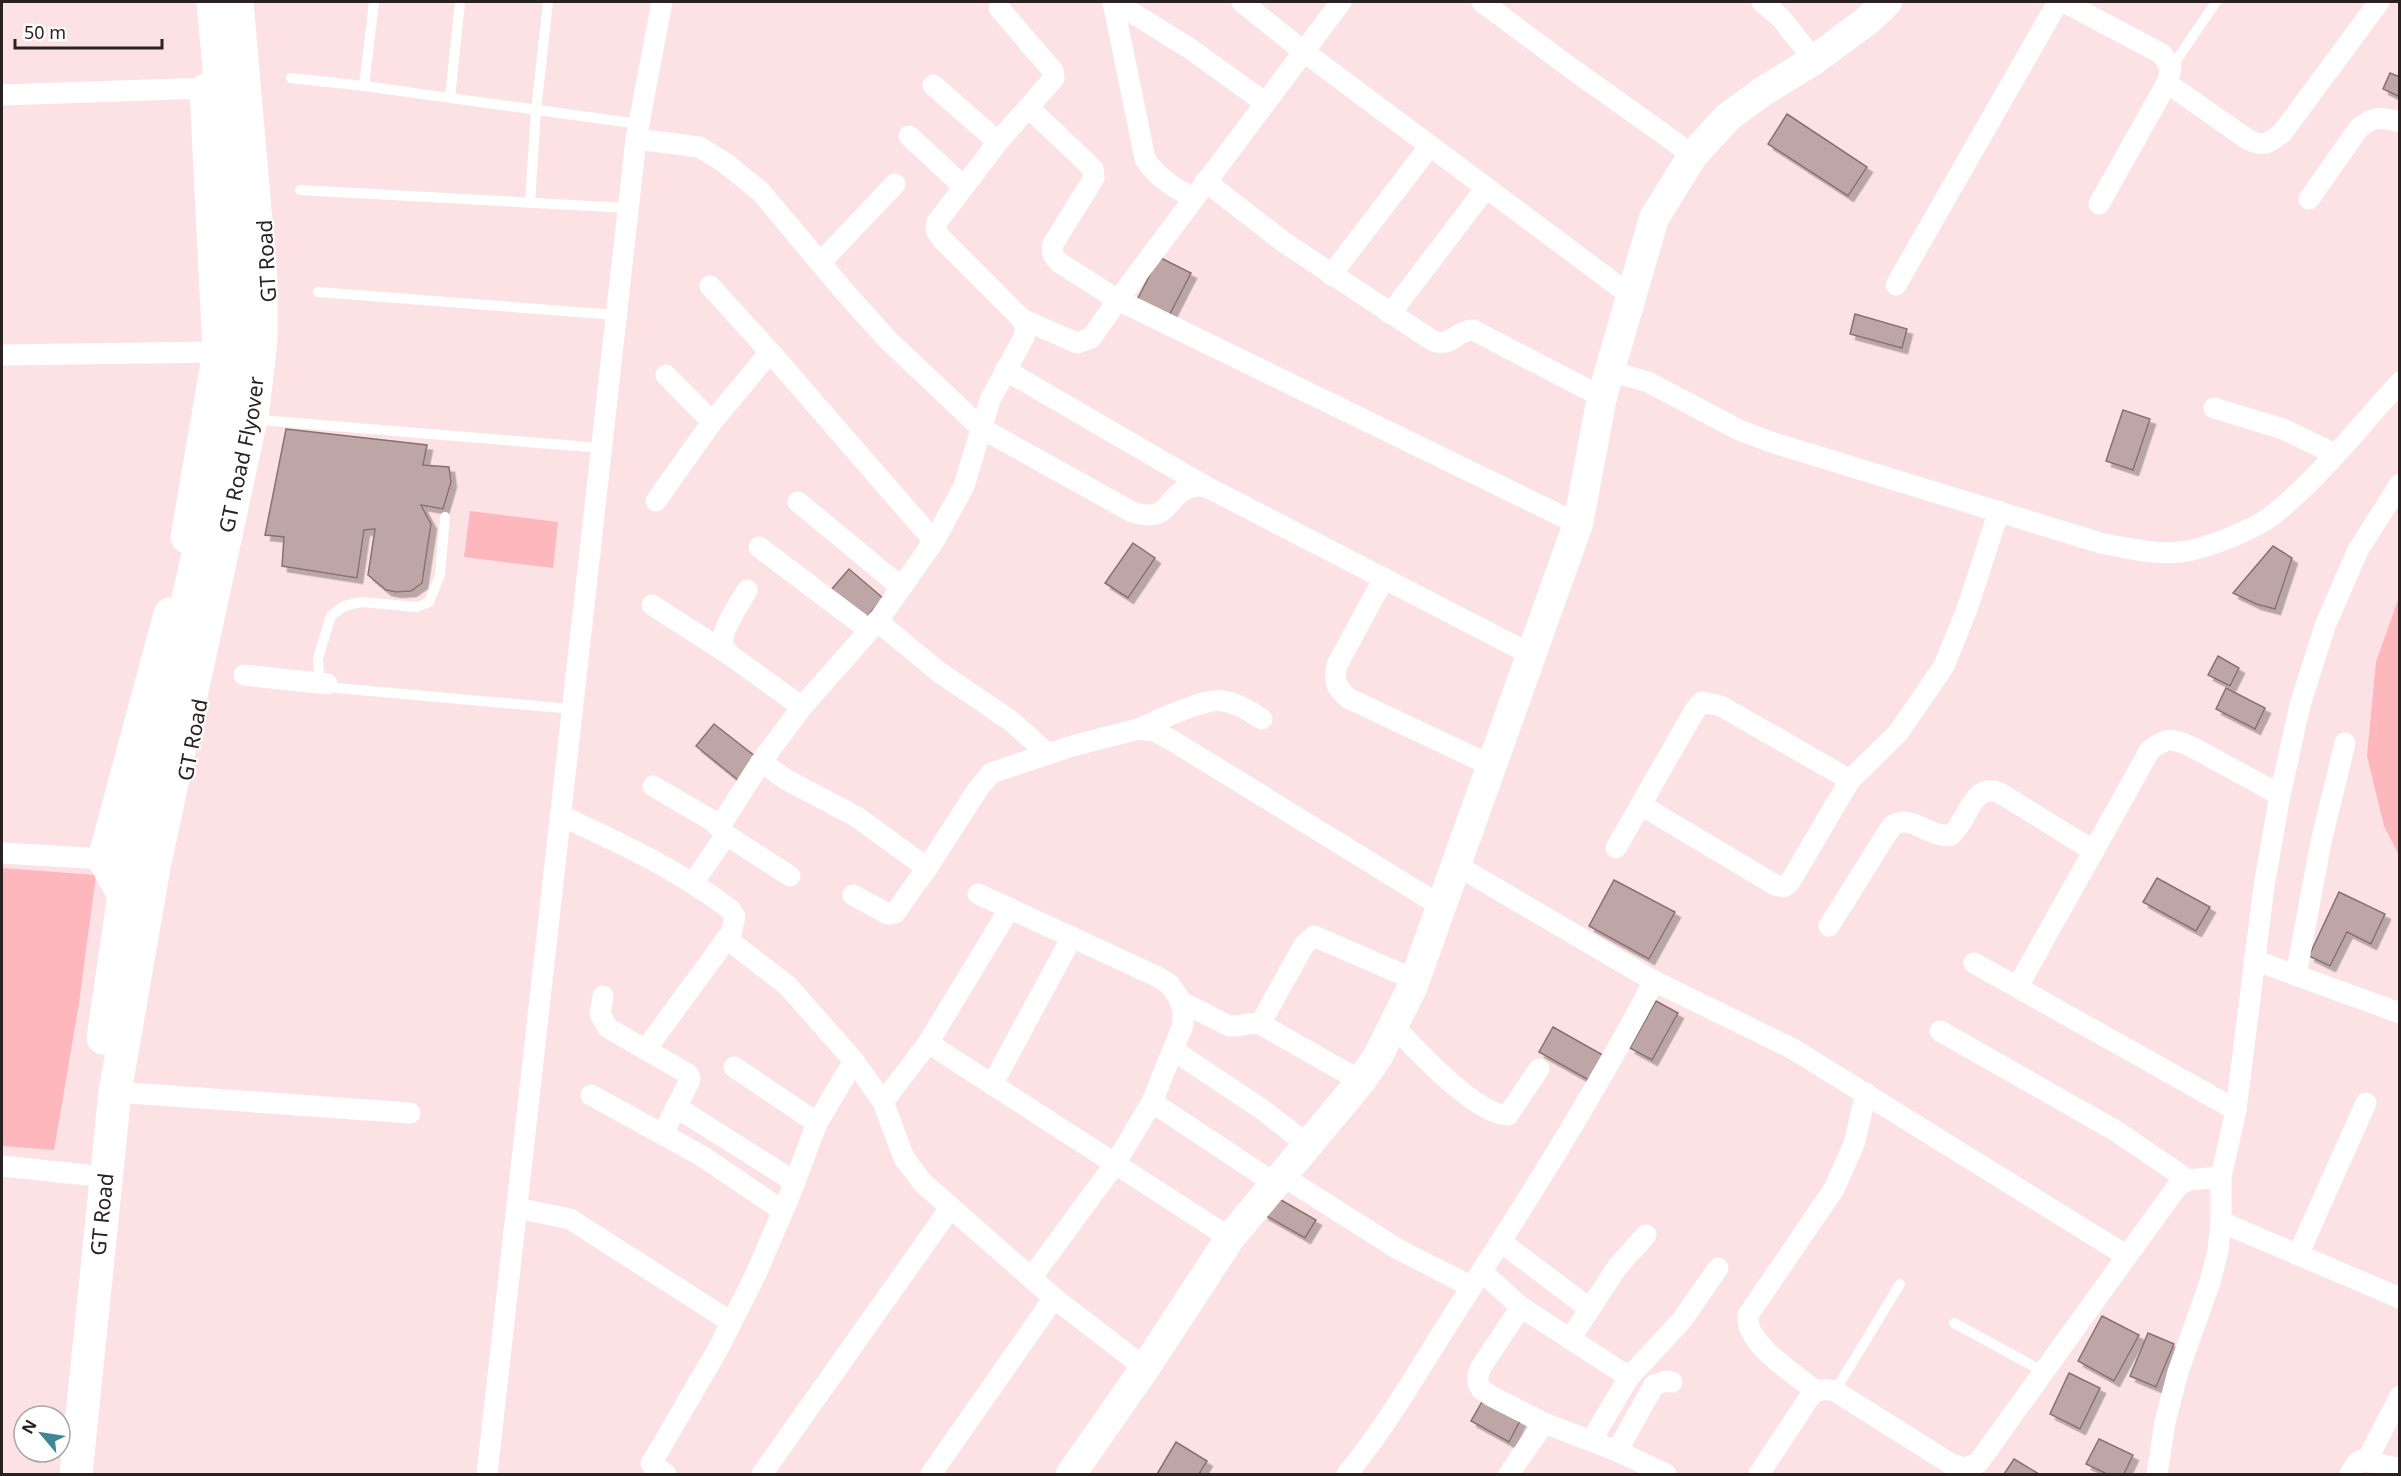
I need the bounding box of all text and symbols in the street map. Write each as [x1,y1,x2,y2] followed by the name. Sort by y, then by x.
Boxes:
[15,12,162,50] scale bar
[24,20,66,44] text: 50 m
[250,219,282,303] street label: GT Road
[212,375,270,535] street label: GT Road Flyover
[170,696,214,783] street label: GT Road
[83,1172,120,1257] street label: GT Road
[12,1404,72,1464] north arrow
[16,1416,42,1438] text: N

